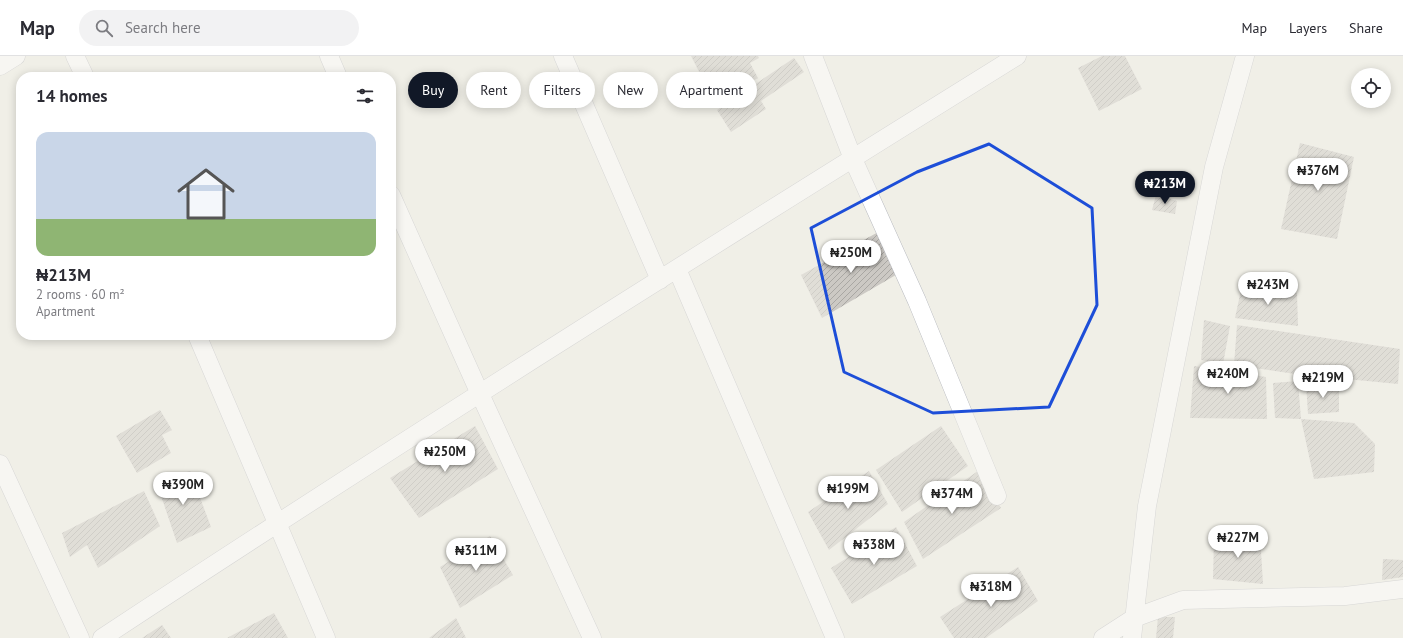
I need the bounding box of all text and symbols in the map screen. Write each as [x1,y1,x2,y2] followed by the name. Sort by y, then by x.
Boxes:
[79,10,359,46] search box
[20,16,55,40] text: Map
[93,17,115,39] icon: search
[125,18,201,37] text: Search here
[1241,19,1267,37] text: Map
[1289,19,1327,37] text: Layers
[1349,19,1383,37] text: Share
[1351,68,1391,108] map controls
[1351,68,1391,108] button: locate
[408,72,458,108] chip: Buy
[466,72,521,108] chip: Rent
[529,72,595,108] chip: Filters
[603,72,658,108] chip: New
[666,72,757,108] chip: Apartment
[36,85,107,107] text: 14 homes
[354,85,376,107] icon: filters
[170,158,242,230] icon: home
[1290,158,1346,192] pin: ₦376M
[1297,162,1339,179] text: ₦376M
[1137,171,1193,205] pin: ₦213M
[1144,175,1186,192] text: ₦213M
[823,240,879,274] pin: ₦250M
[830,244,872,261] text: ₦250M
[36,264,91,286] text: ₦213M
[1240,272,1296,306] pin: ₦243M
[1247,276,1289,293] text: ₦243M
[36,286,125,303] text: 2 rooms · 60 m²
[36,303,95,320] text: Apartment
[1200,361,1256,395] pin: ₦240M
[1207,365,1249,382] text: ₦240M
[1295,365,1351,399] pin: ₦219M
[1302,369,1344,386] text: ₦219M
[417,439,473,473] pin: ₦250M
[424,443,466,460] text: ₦250M
[155,472,211,506] pin: ₦390M
[162,476,204,493] text: ₦390M
[820,476,876,510] pin: ₦199M
[827,480,869,497] text: ₦199M
[924,481,980,515] pin: ₦374M
[931,485,973,502] text: ₦374M
[1210,525,1266,559] pin: ₦227M
[1217,529,1259,546] text: ₦227M
[846,532,902,566] pin: ₦338M
[853,536,895,553] text: ₦338M
[448,538,504,572] pin: ₦311M
[455,542,497,559] text: ₦311M
[963,574,1019,608] pin: ₦318M
[970,578,1012,595] text: ₦318M

